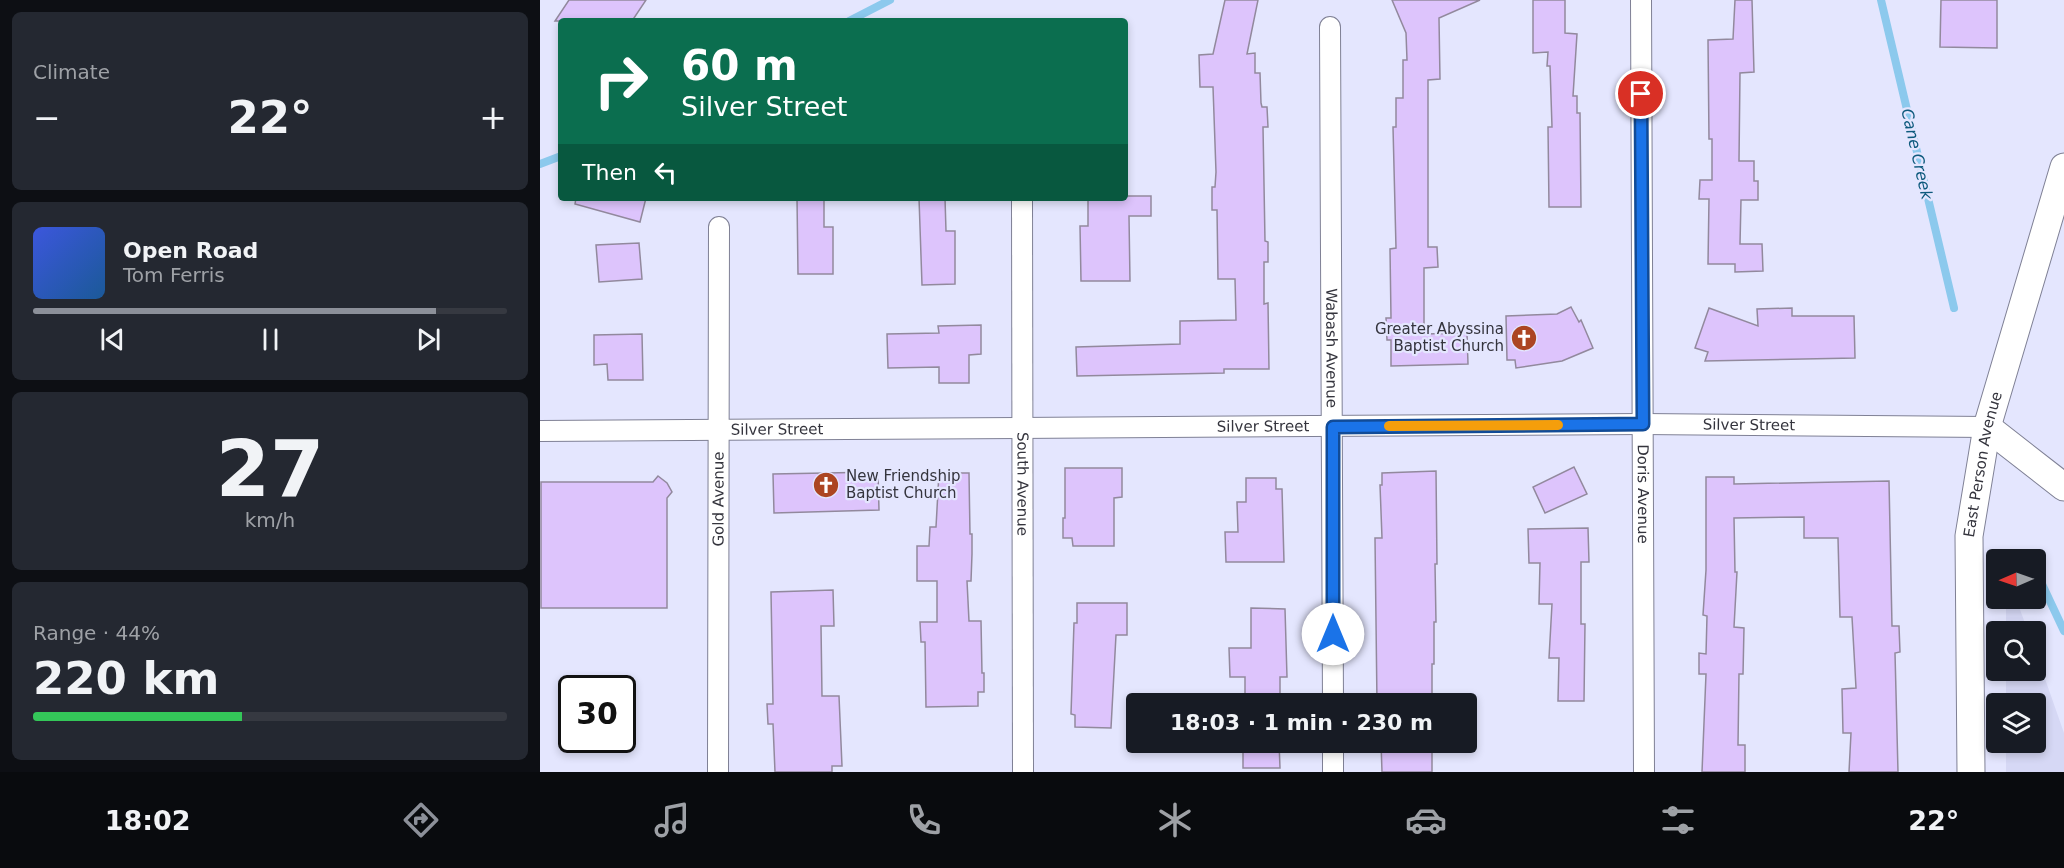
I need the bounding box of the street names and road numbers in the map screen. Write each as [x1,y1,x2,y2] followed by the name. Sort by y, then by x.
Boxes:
[1322,288,1341,408] street label: Wabash Avenue
[1960,389,2006,539] street label: East Person Avenue
[1703,416,1795,434] street label: Silver Street
[1217,417,1309,436] street label: Silver Street
[731,420,823,439] street label: Silver Street
[1013,432,1032,536] street label: South Avenue
[1634,444,1652,544] street label: Doris Avenue
[709,451,728,547] street label: Gold Avenue

